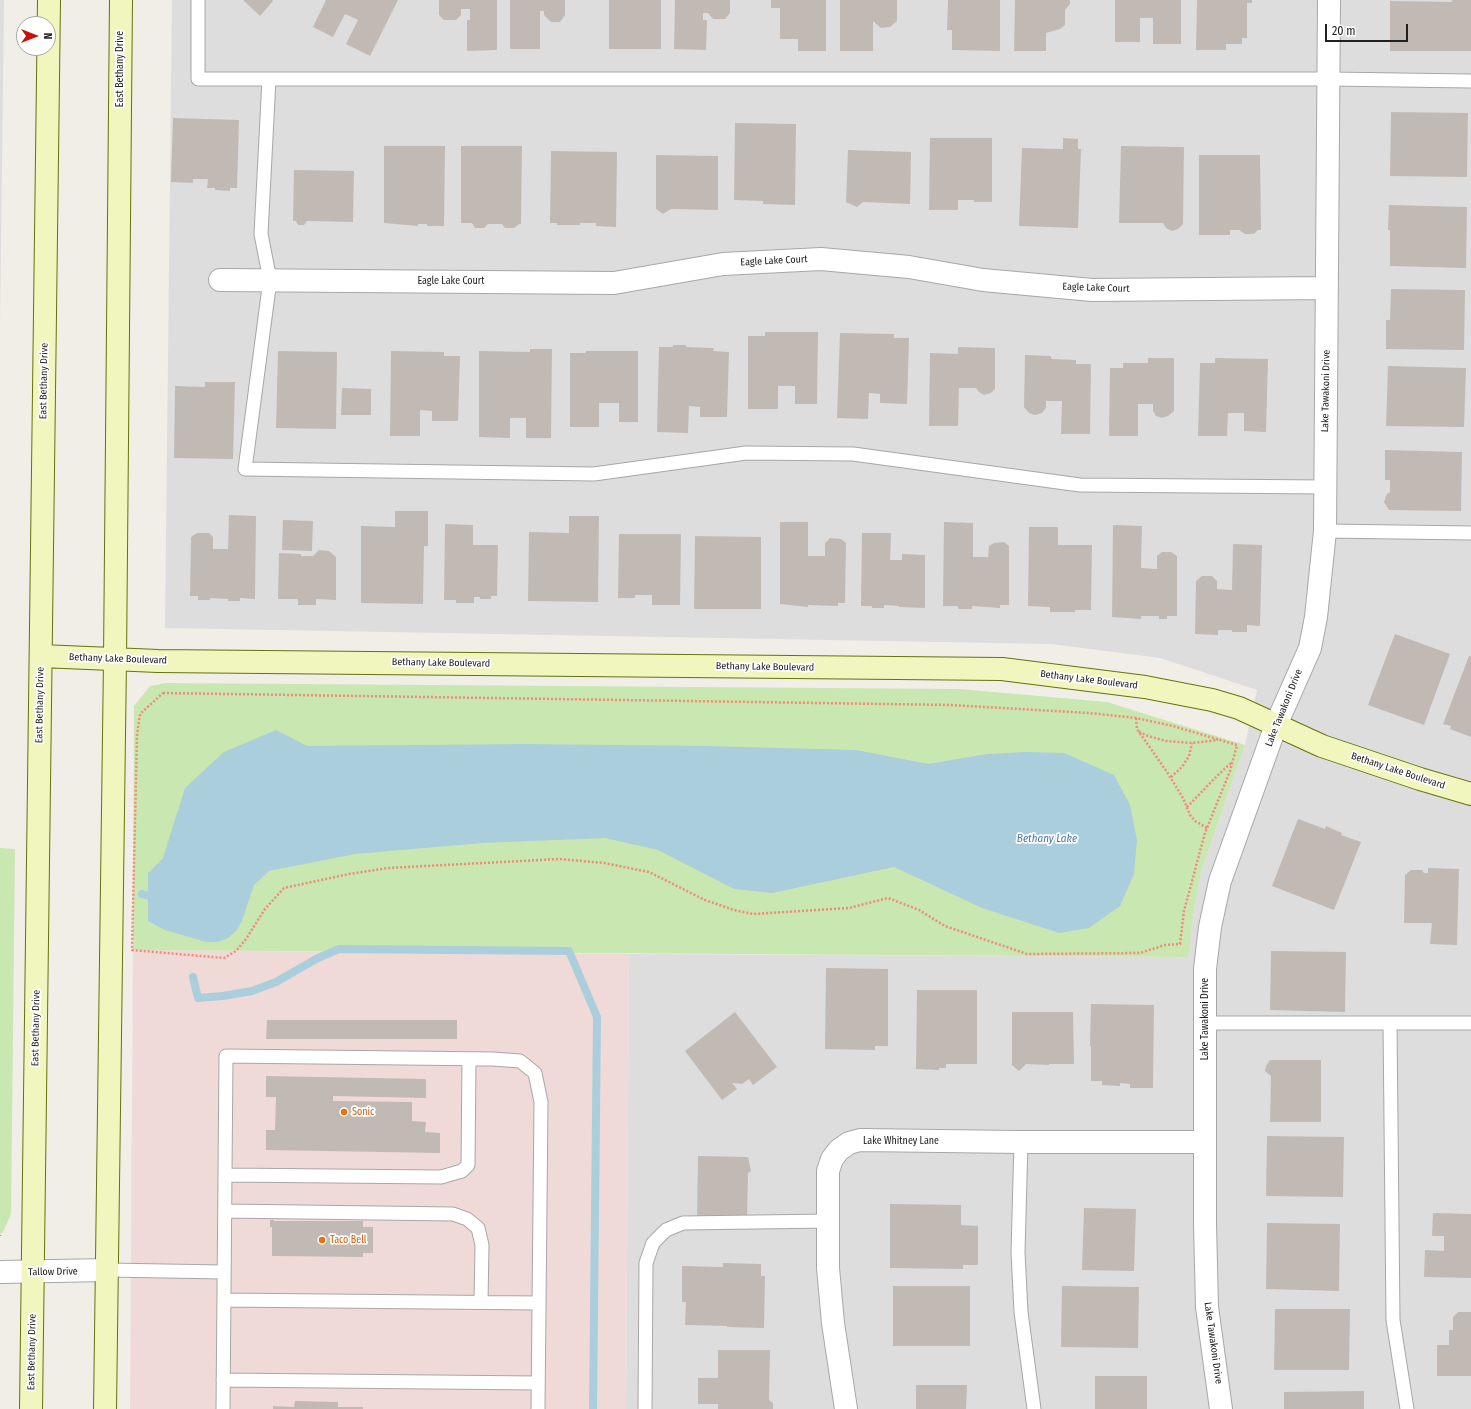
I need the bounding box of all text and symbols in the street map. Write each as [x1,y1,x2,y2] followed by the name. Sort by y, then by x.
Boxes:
[16,16,56,56] north arrow
[1327,16,1410,42] scale bar
[1332,24,1356,38] text: 20 m
[114,31,126,107] street label: East Bethany Drive
[41,33,54,39] text: N
[740,253,808,269] street label: Eagle Lake Court
[417,275,485,287] street label: Eagle Lake Court
[1062,281,1130,295] street label: Eagle Lake Court
[37,343,51,419] street label: East Bethany Drive
[1319,350,1333,432] street label: Lake Tawakoni Drive
[69,651,167,667] street label: Bethany Lake Boulevard
[392,656,490,670] street label: Bethany Lake Boulevard
[716,660,814,674] street label: Bethany Lake Boulevard
[33,667,47,743] street label: East Bethany Drive
[1263,667,1305,749] street label: Lake Tawakoni Drive
[1040,668,1138,692] street label: Bethany Lake Boulevard
[1349,750,1447,792] street label: Bethany Lake Boulevard
[1017,832,1077,846] water label: Bethany Lake
[1199,978,1211,1060] street label: Lake Tawakoni Drive
[29,990,43,1066] street label: East Bethany Drive
[352,1106,374,1118] place label: Sonic
[339,1107,349,1117] marker: Sonic
[863,1135,939,1147] street label: Lake Whitney Lane
[330,1234,366,1246] place label: Taco Bell
[317,1235,327,1245] marker: Taco Bell
[28,1266,78,1278] street label: Tallow Drive
[1201,1301,1225,1385] street label: Lake Tawakoni Drive
[25,1314,39,1390] street label: East Bethany Drive

